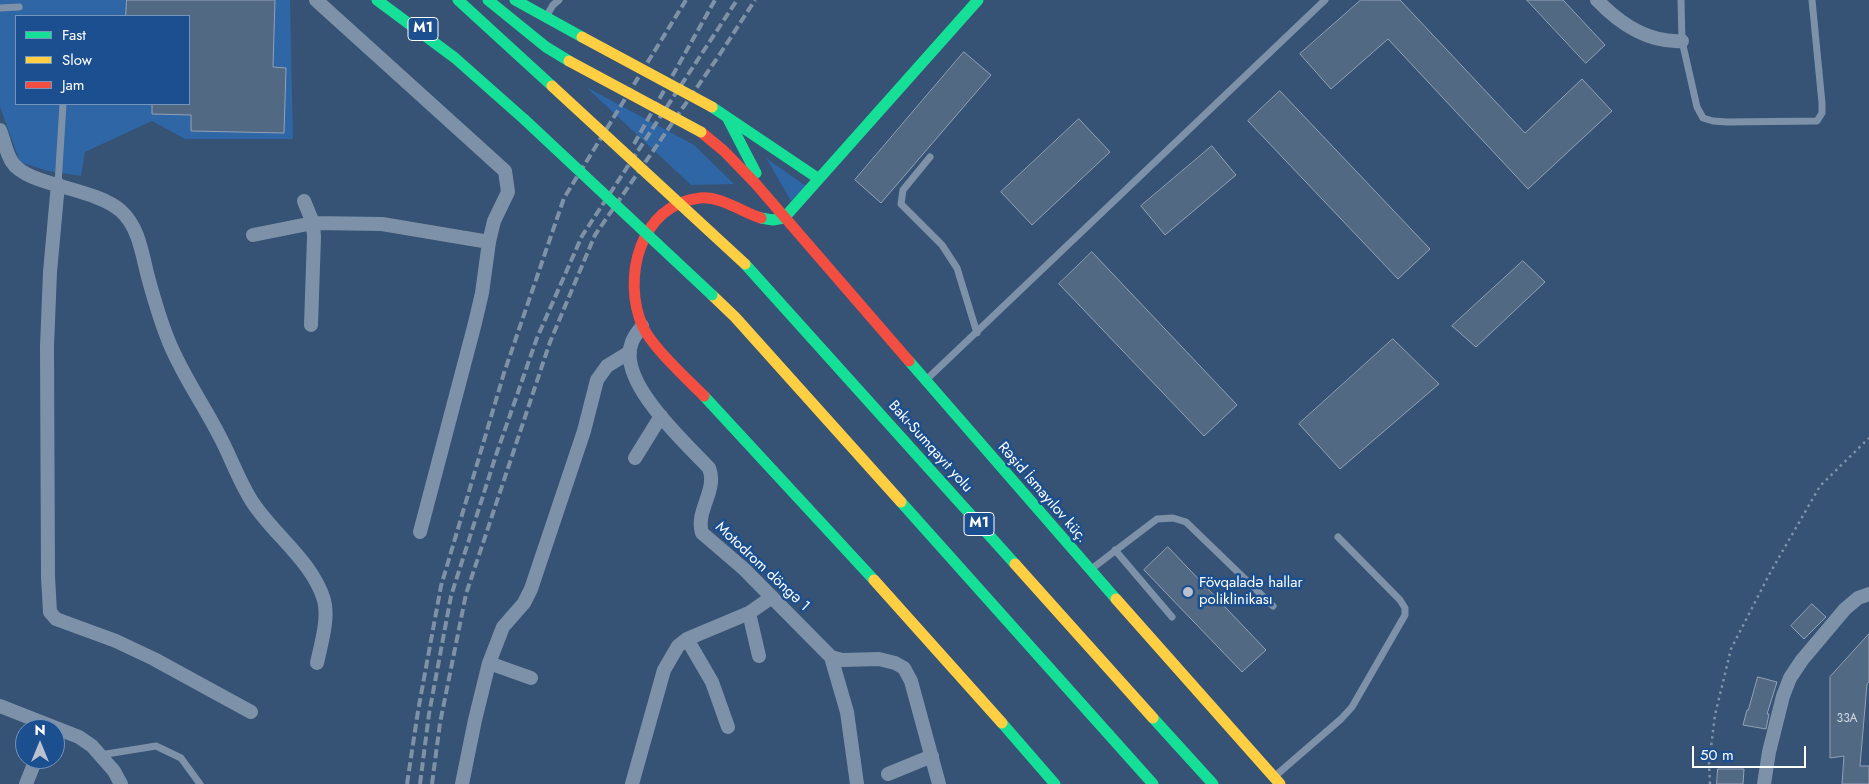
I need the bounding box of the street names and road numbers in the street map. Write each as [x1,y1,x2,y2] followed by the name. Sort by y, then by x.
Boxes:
[408,18,438,40] road number: M1
[884,397,976,497] street label: Bakı-Sumqayıt yolu
[993,439,1091,547] street label: Rəşid İsmayılov küç.
[964,512,994,536] road number: M1
[711,519,813,615] street label: Motodrom döngə 1

